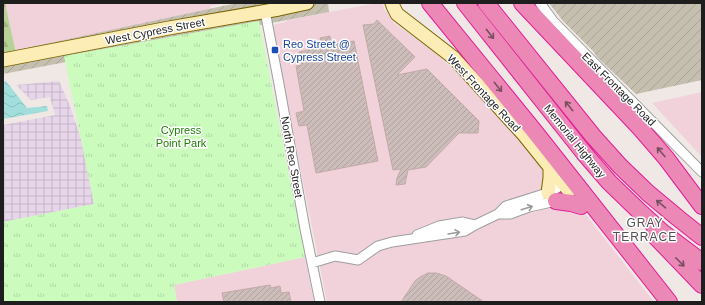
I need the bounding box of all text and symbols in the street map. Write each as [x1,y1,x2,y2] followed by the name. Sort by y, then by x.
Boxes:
[104,16,206,46] street label: West Cypress Street
[485,28,494,39] one-way arrow
[283,38,356,63] place label: Reo Street @ Cypress Street
[270,45,280,55] marker: Reo Street @ Cypress Street
[580,50,658,128] street label: East Frontage Road
[445,52,523,134] street label: West Frontage Road
[494,82,503,93] one-way arrow
[565,101,573,112] one-way arrow
[542,102,608,180] street label: Memorial Highway
[279,115,305,199] street label: North Reo Street
[156,124,207,149] park label: Cypress Point Park
[656,147,665,157] one-way arrow
[655,199,666,208] one-way arrow
[520,204,533,211] one-way arrow
[613,216,677,244] district label: GRAY TERRACE
[447,228,460,236] one-way arrow
[675,257,685,267] one-way arrow

